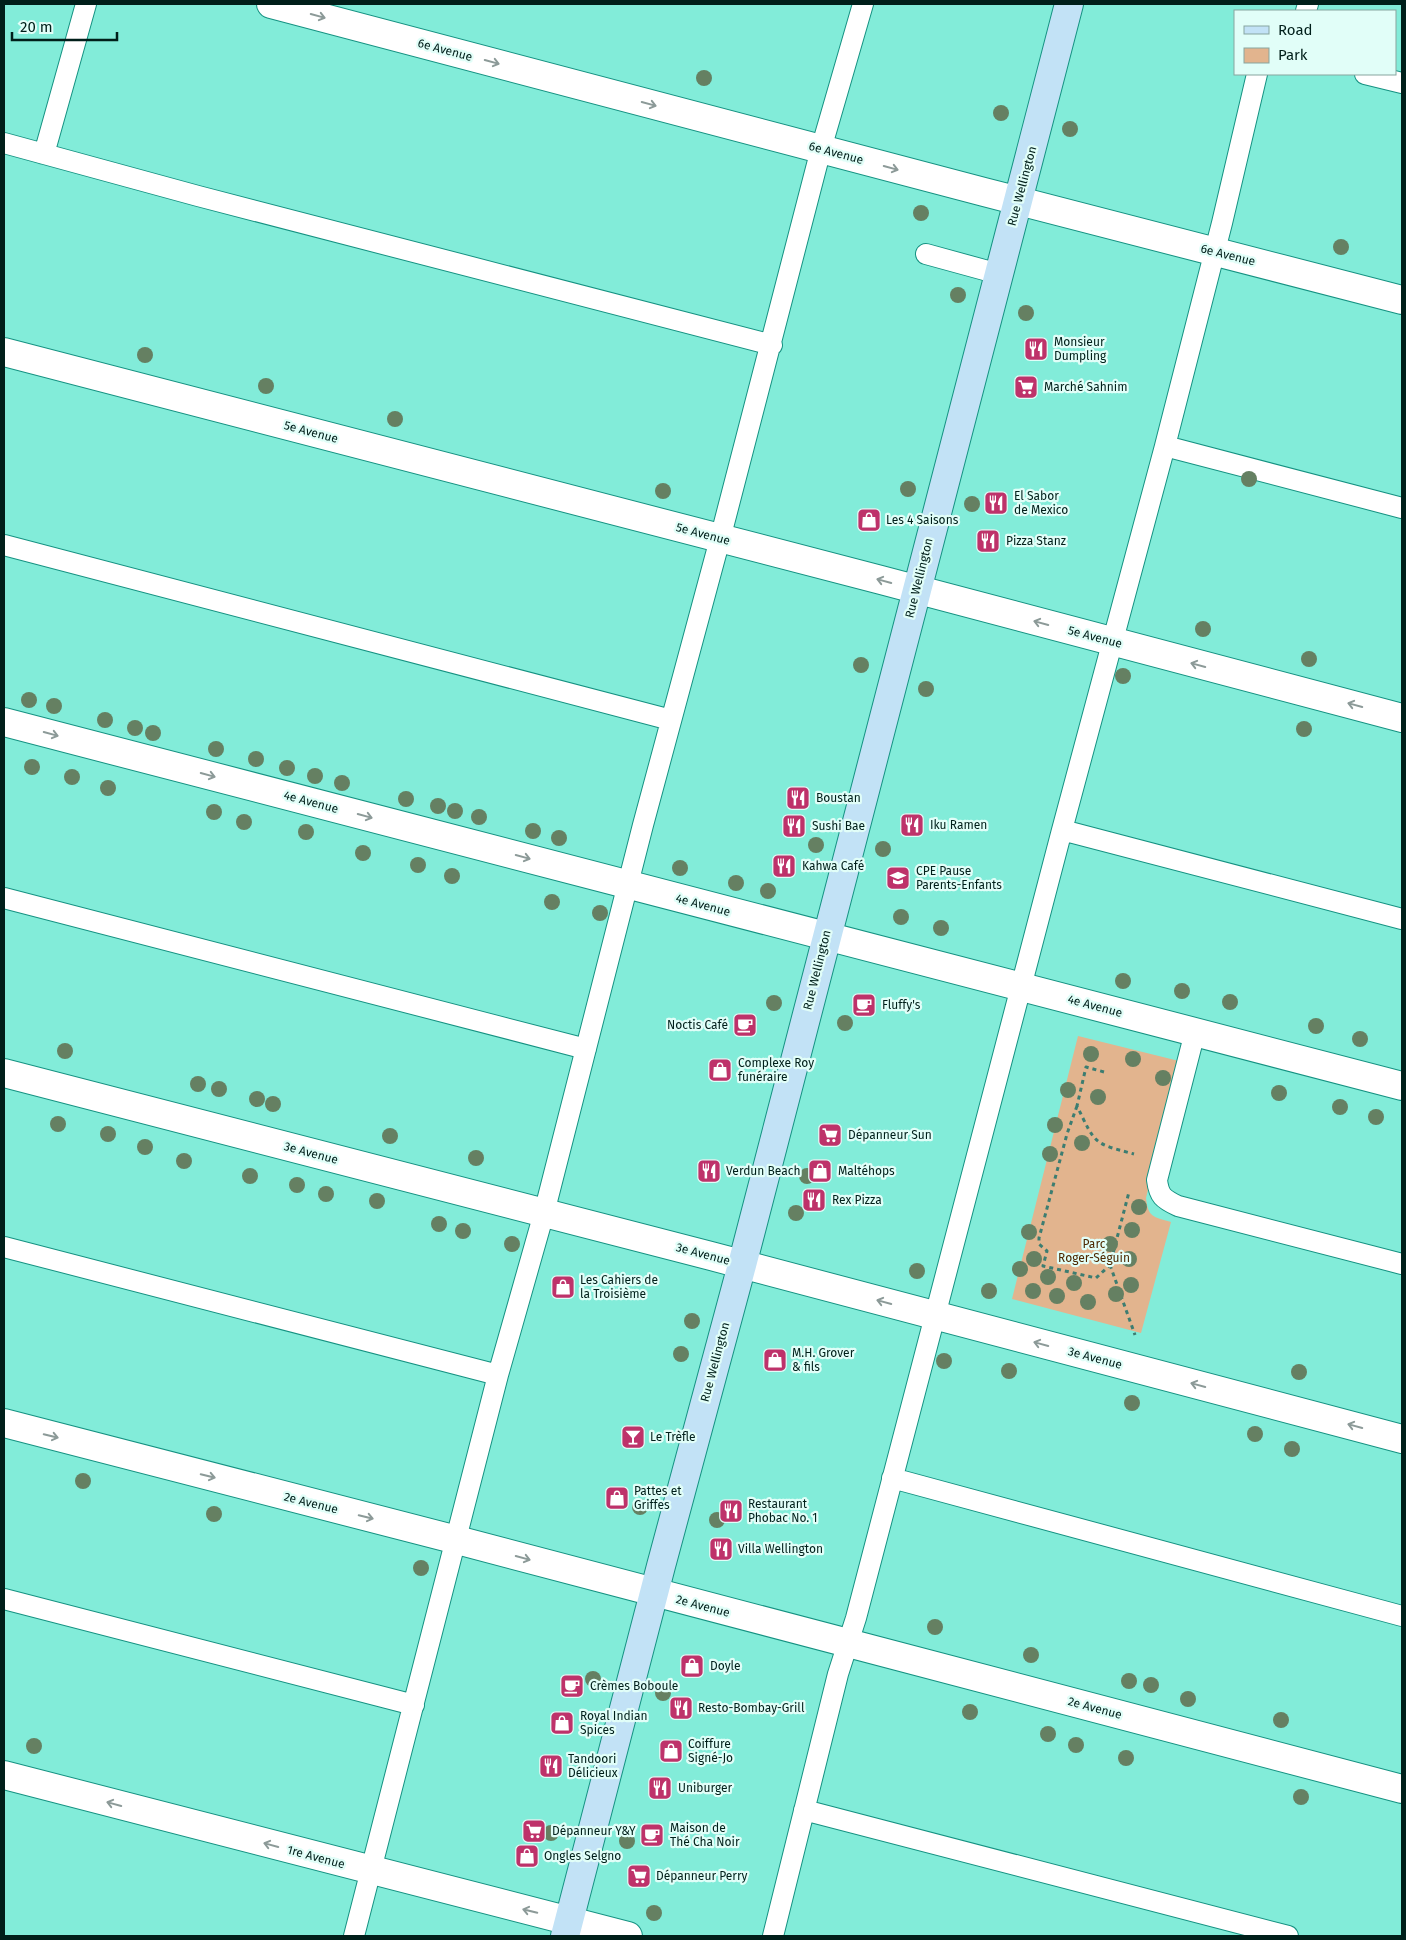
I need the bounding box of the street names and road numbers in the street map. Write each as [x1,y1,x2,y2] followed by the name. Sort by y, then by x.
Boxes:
[416,36,474,64] street label: 6e Avenue
[807,139,865,167] street label: 6e Avenue
[1005,144,1039,228] street label: Rue Wellington
[1199,241,1257,269] street label: 6e Avenue
[282,418,340,446] street label: 5e Avenue
[674,520,732,548] street label: 5e Avenue
[902,536,936,620] street label: Rue Wellington
[1066,623,1124,651] street label: 5e Avenue
[282,788,340,816] street label: 4e Avenue
[674,891,732,919] street label: 4e Avenue
[800,928,834,1012] street label: Rue Wellington
[1066,992,1124,1020] street label: 4e Avenue
[282,1139,340,1167] street label: 3e Avenue
[674,1240,732,1268] street label: 3e Avenue
[698,1320,732,1404] street label: Rue Wellington
[1066,1344,1124,1372] street label: 3e Avenue
[283,1490,339,1516] street label: 2e Avenue
[675,1592,731,1620] street label: 2e Avenue
[1067,1694,1123,1722] street label: 2e Avenue
[286,1843,346,1871] street label: 1re Avenue

